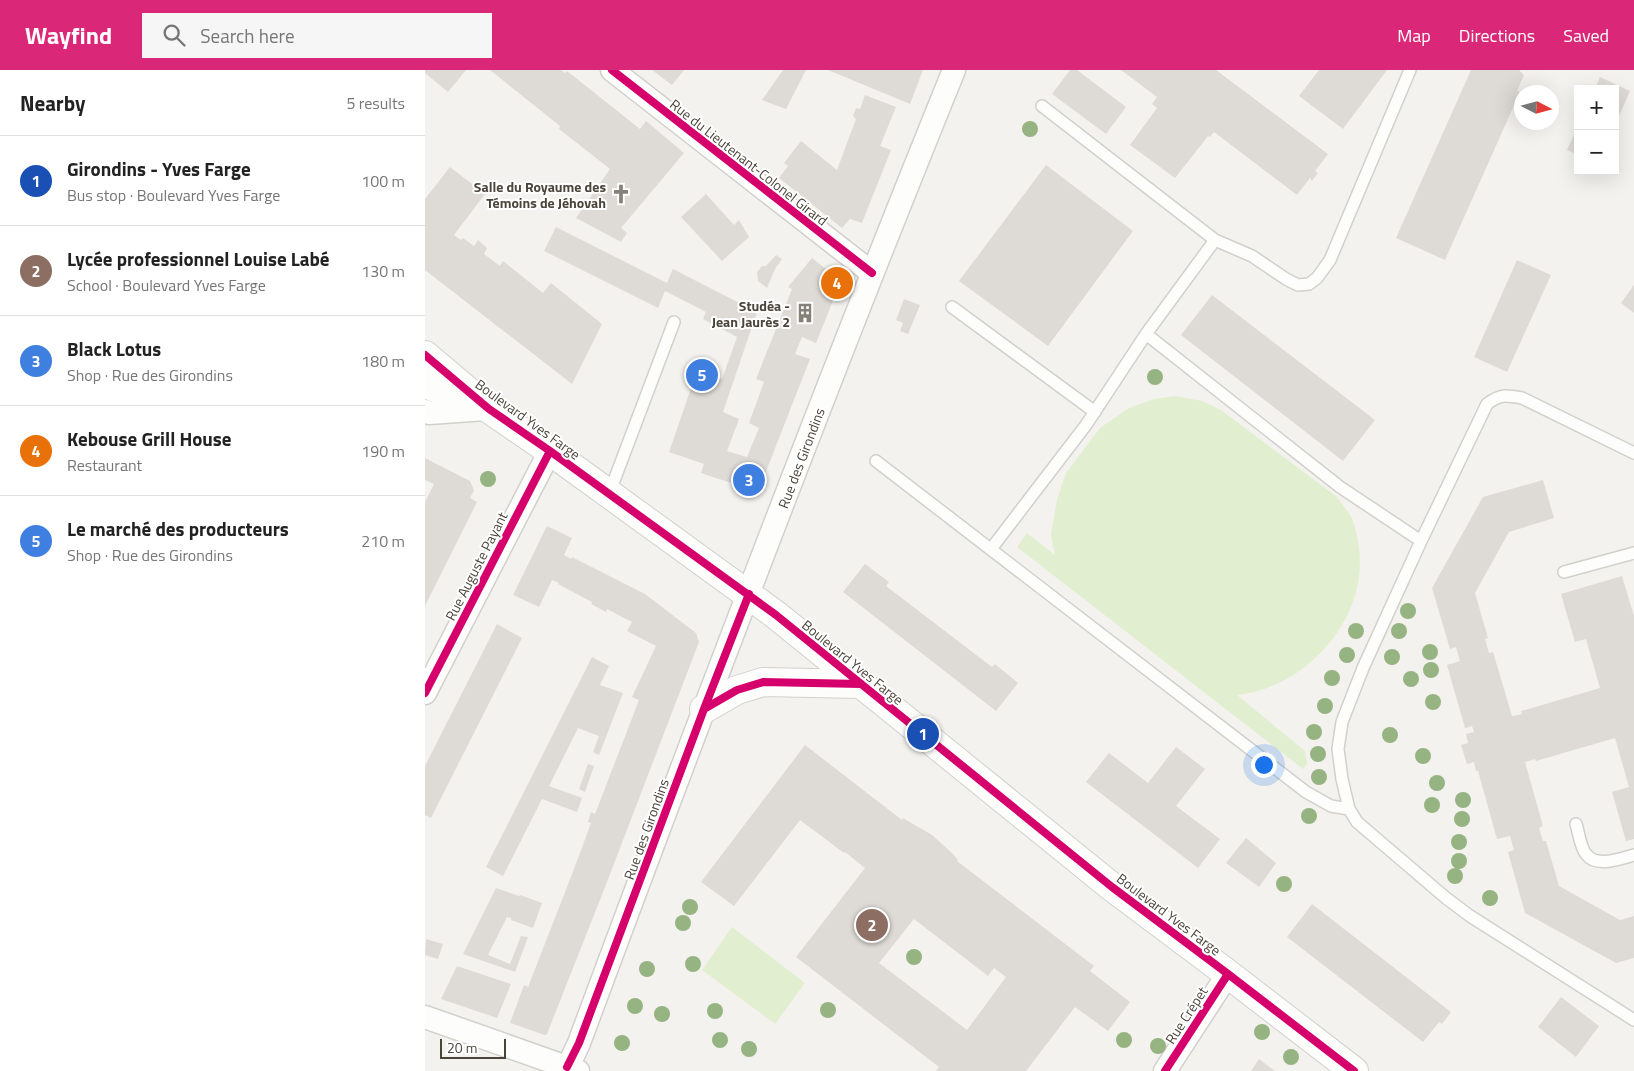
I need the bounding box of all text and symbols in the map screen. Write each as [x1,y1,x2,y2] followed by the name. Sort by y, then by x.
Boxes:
[142,13,492,58] search box
[25,17,112,53] text: Wayfind
[160,21,188,49] icon: search
[200,21,295,50] text: Search here
[1397,22,1431,49] text: Map
[1459,22,1535,49] text: Directions
[1563,22,1609,49] text: Saved
[1514,85,1559,130] north arrow
[1574,85,1619,175] map controls
[1574,85,1619,130] button: +
[20,87,85,119] text: Nearby
[346,91,405,115] text: 5 results
[666,94,832,230] street label: Rue du Lieutenant-Colonel Girard
[1574,130,1619,175] button: −
[67,154,251,183] text: Girondins - Yves Farge
[32,169,40,193] text: 1
[361,169,405,193] text: 100 m
[474,176,606,213] place label: Salle du Royaume des Témoins de Jéhovah
[67,183,280,207] text: Bus stop · Boulevard Yves Farge
[610,183,632,205] church icon: Salle du Royaume des Témoins de Jéhovah
[67,244,330,273] text: Lycée professionnel Louise Labé
[32,259,40,283] text: 2
[361,259,405,283] text: 130 m
[821,264,853,302] pin: 4
[67,273,266,297] text: School · Boulevard Yves Farge
[712,295,790,332] place label: Studéa - Jean Jaurès 2
[794,302,816,324] building icon: Studéa - Jean Jaurès 2
[67,334,161,363] text: Black Lotus
[32,349,40,373] text: 3
[361,349,405,373] text: 180 m
[686,356,718,394] pin: 5
[67,363,233,387] text: Shop · Rue des Girondins
[471,374,585,464] street label: Boulevard Yves Farge
[772,405,830,511] street label: Rue des Girondins
[67,424,231,453] text: Kebouse Grill House
[32,439,40,463] text: 4
[361,439,405,463] text: 190 m
[67,453,142,477] text: Restaurant
[733,461,765,499] pin: 3
[440,508,512,624] street label: Rue Auguste Payant
[67,514,289,543] text: Le marché des producteurs
[32,529,40,553] text: 5
[361,529,405,553] text: 210 m
[67,543,233,567] text: Shop · Rue des Girondins
[798,614,908,710] street label: Boulevard Yves Farge
[907,715,939,753] pin: 1
[1251,752,1277,778] your location
[618,776,674,882] street label: Rue des Girondins
[1113,868,1225,960] street label: Boulevard Yves Farge
[856,906,888,944] pin: 2
[1160,982,1213,1048] street label: Rue Crépet
[440,1036,506,1059] scale bar
[447,1037,477,1058] text: 20 m

